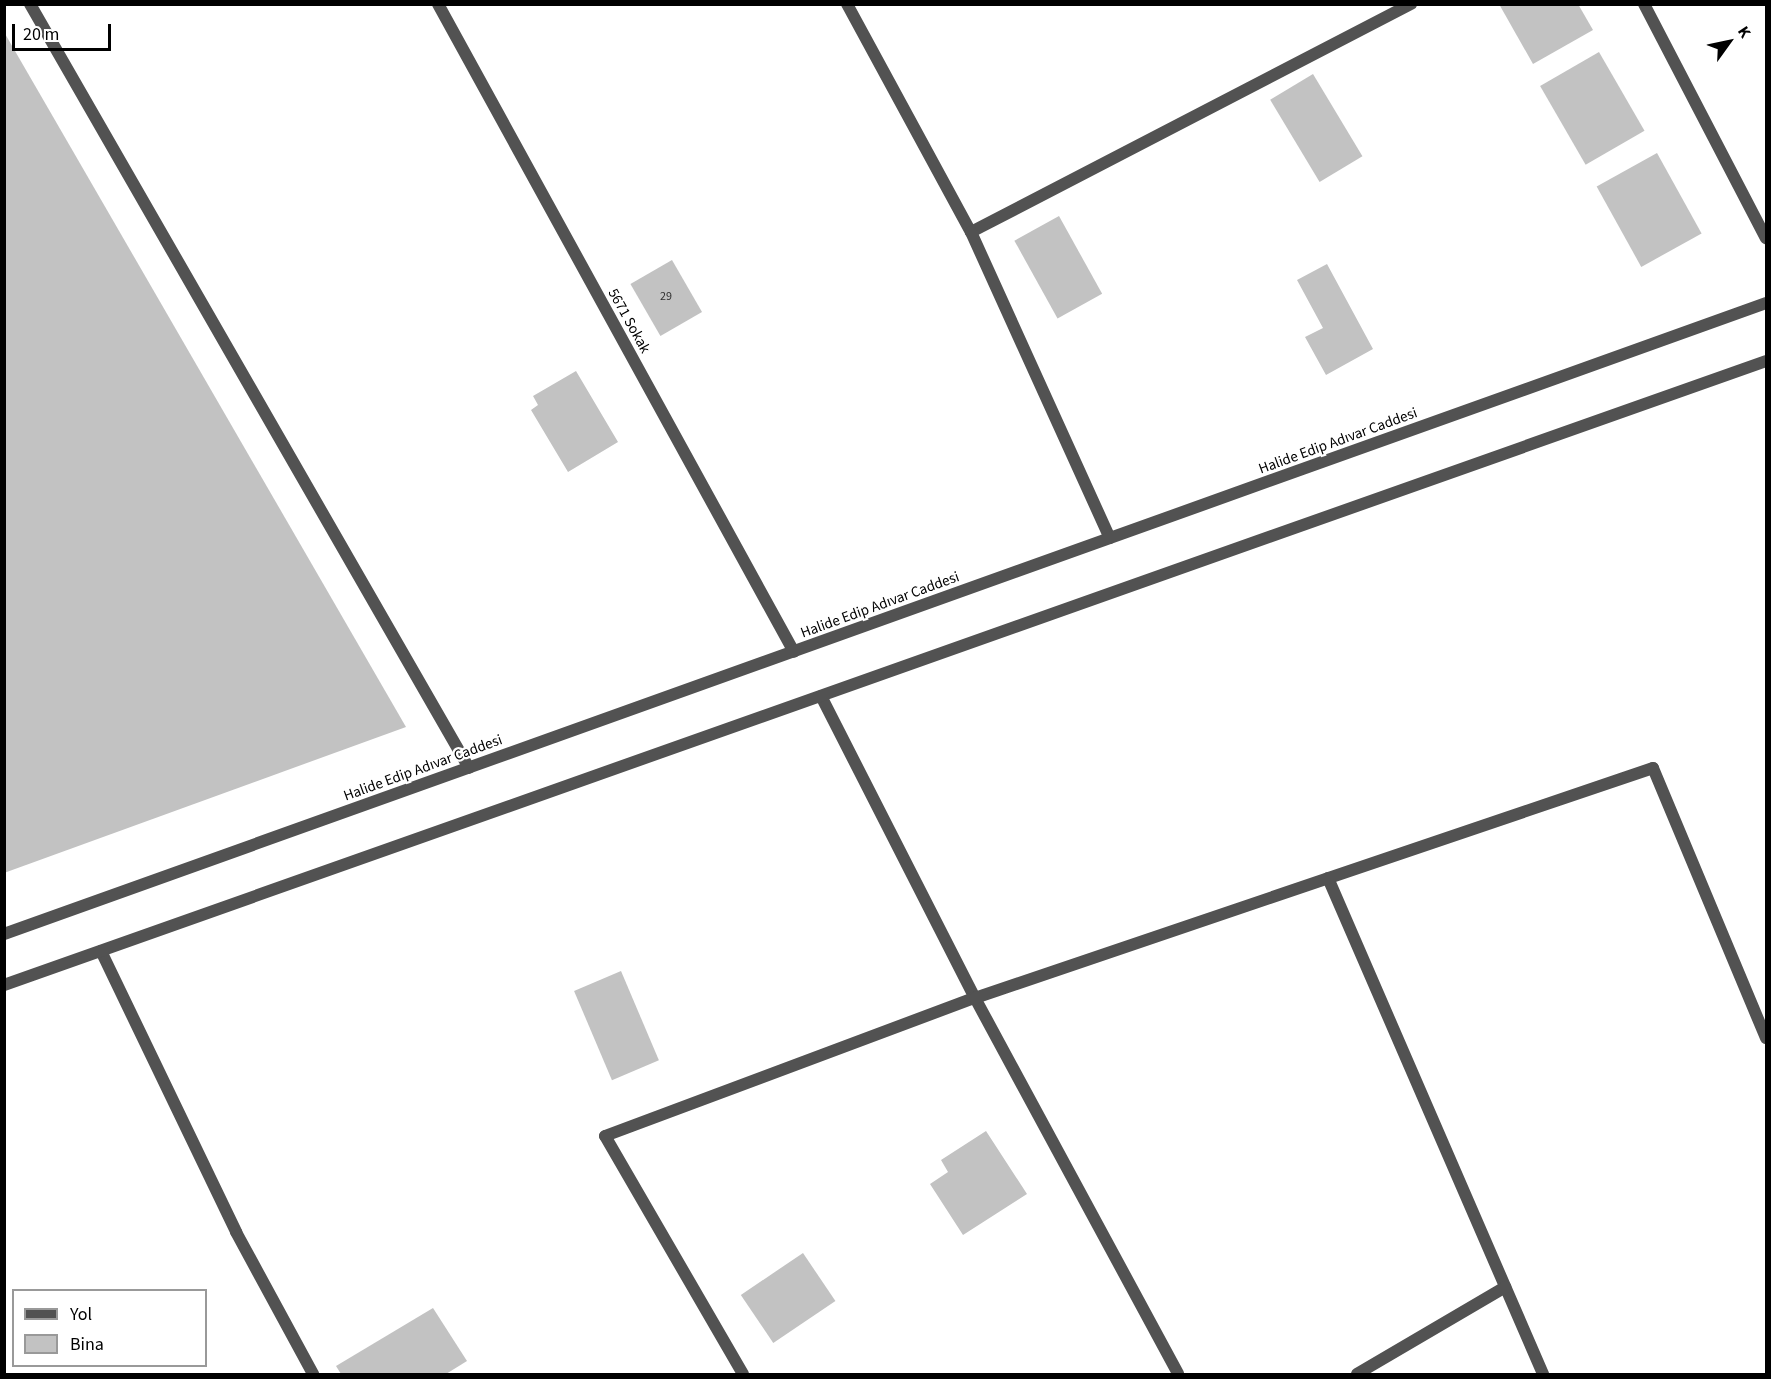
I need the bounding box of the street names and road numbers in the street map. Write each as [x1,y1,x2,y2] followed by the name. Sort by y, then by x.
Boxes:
[604,285,654,357] street label: 5671 Sokak
[1256,404,1420,478] street label: Halide Edip Adıvar Caddesi
[798,568,962,642] street label: Halide Edip Adıvar Caddesi
[341,731,505,805] street label: Halide Edip Adıvar Caddesi

